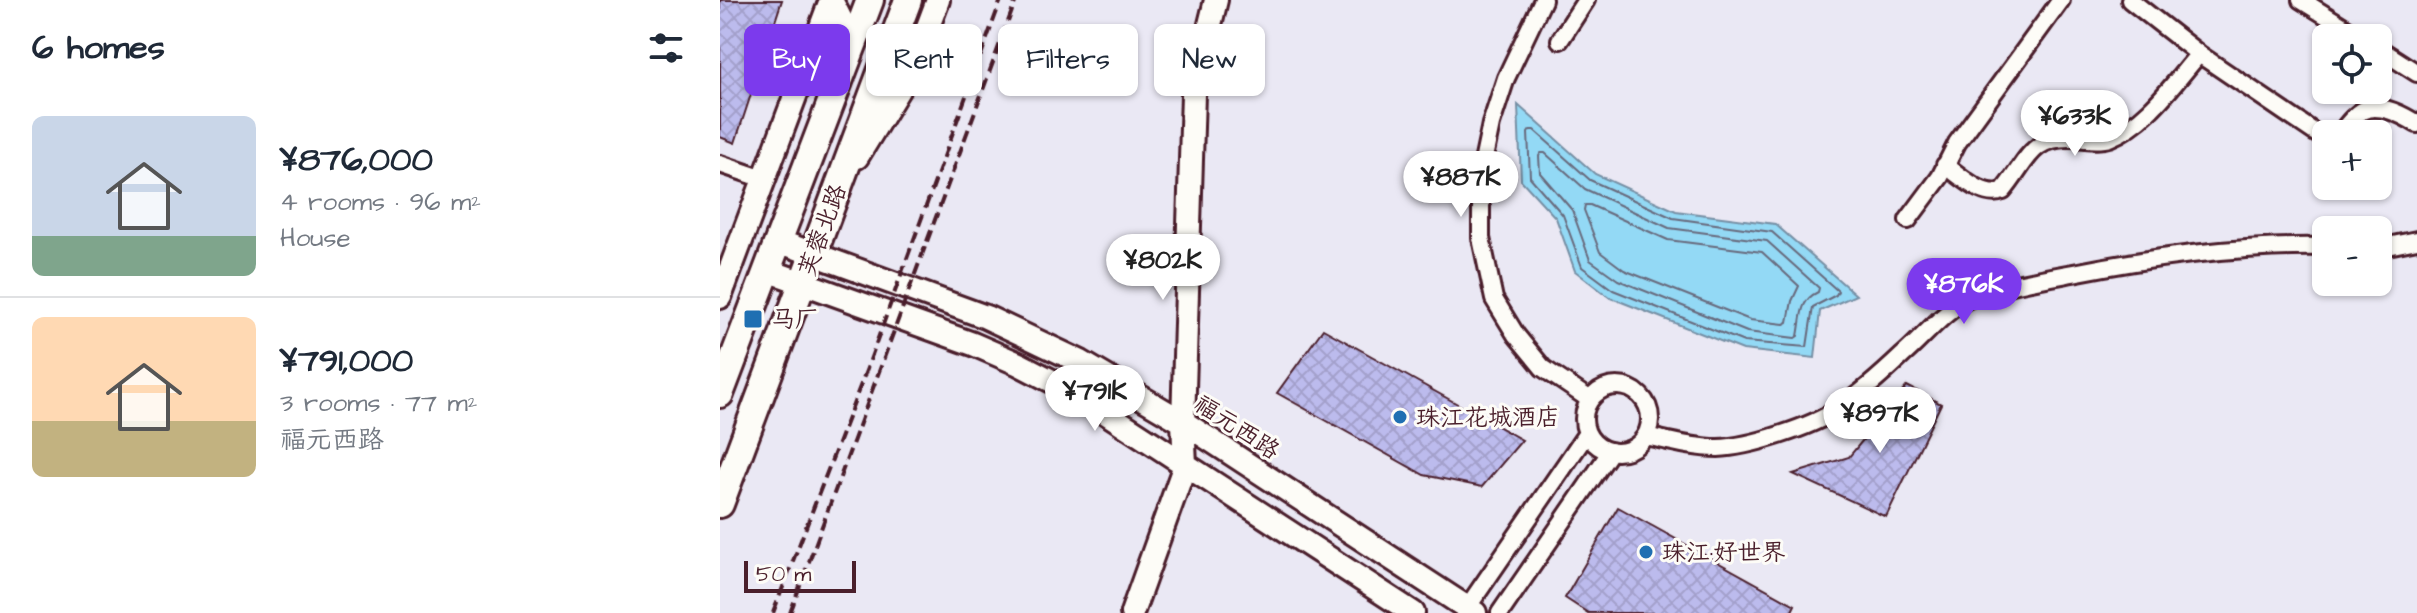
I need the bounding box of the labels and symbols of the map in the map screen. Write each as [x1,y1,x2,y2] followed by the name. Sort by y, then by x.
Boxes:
[2019,90,2131,158] pin: ¥633K
[1405,151,1517,219] pin: ¥887K
[791,179,855,281] street label: 芙蓉北路
[1107,234,1219,302] pin: ¥802K
[1908,258,2020,326] pin: ¥876K
[771,303,819,337] place label: 马厂
[742,308,764,330] marker: 马厂
[1039,365,1151,433] pin: ¥791K
[1187,387,1286,468] street label: 福元西路
[1824,387,1936,455] pin: ¥897K
[1416,401,1560,435] place label: 珠江花城酒店
[1391,408,1409,426] marker: 珠江花城酒店
[1662,536,1785,570] place label: 珠江·好世界
[1637,543,1655,561] marker: 珠江·好世界
[744,557,856,593] scale bar

